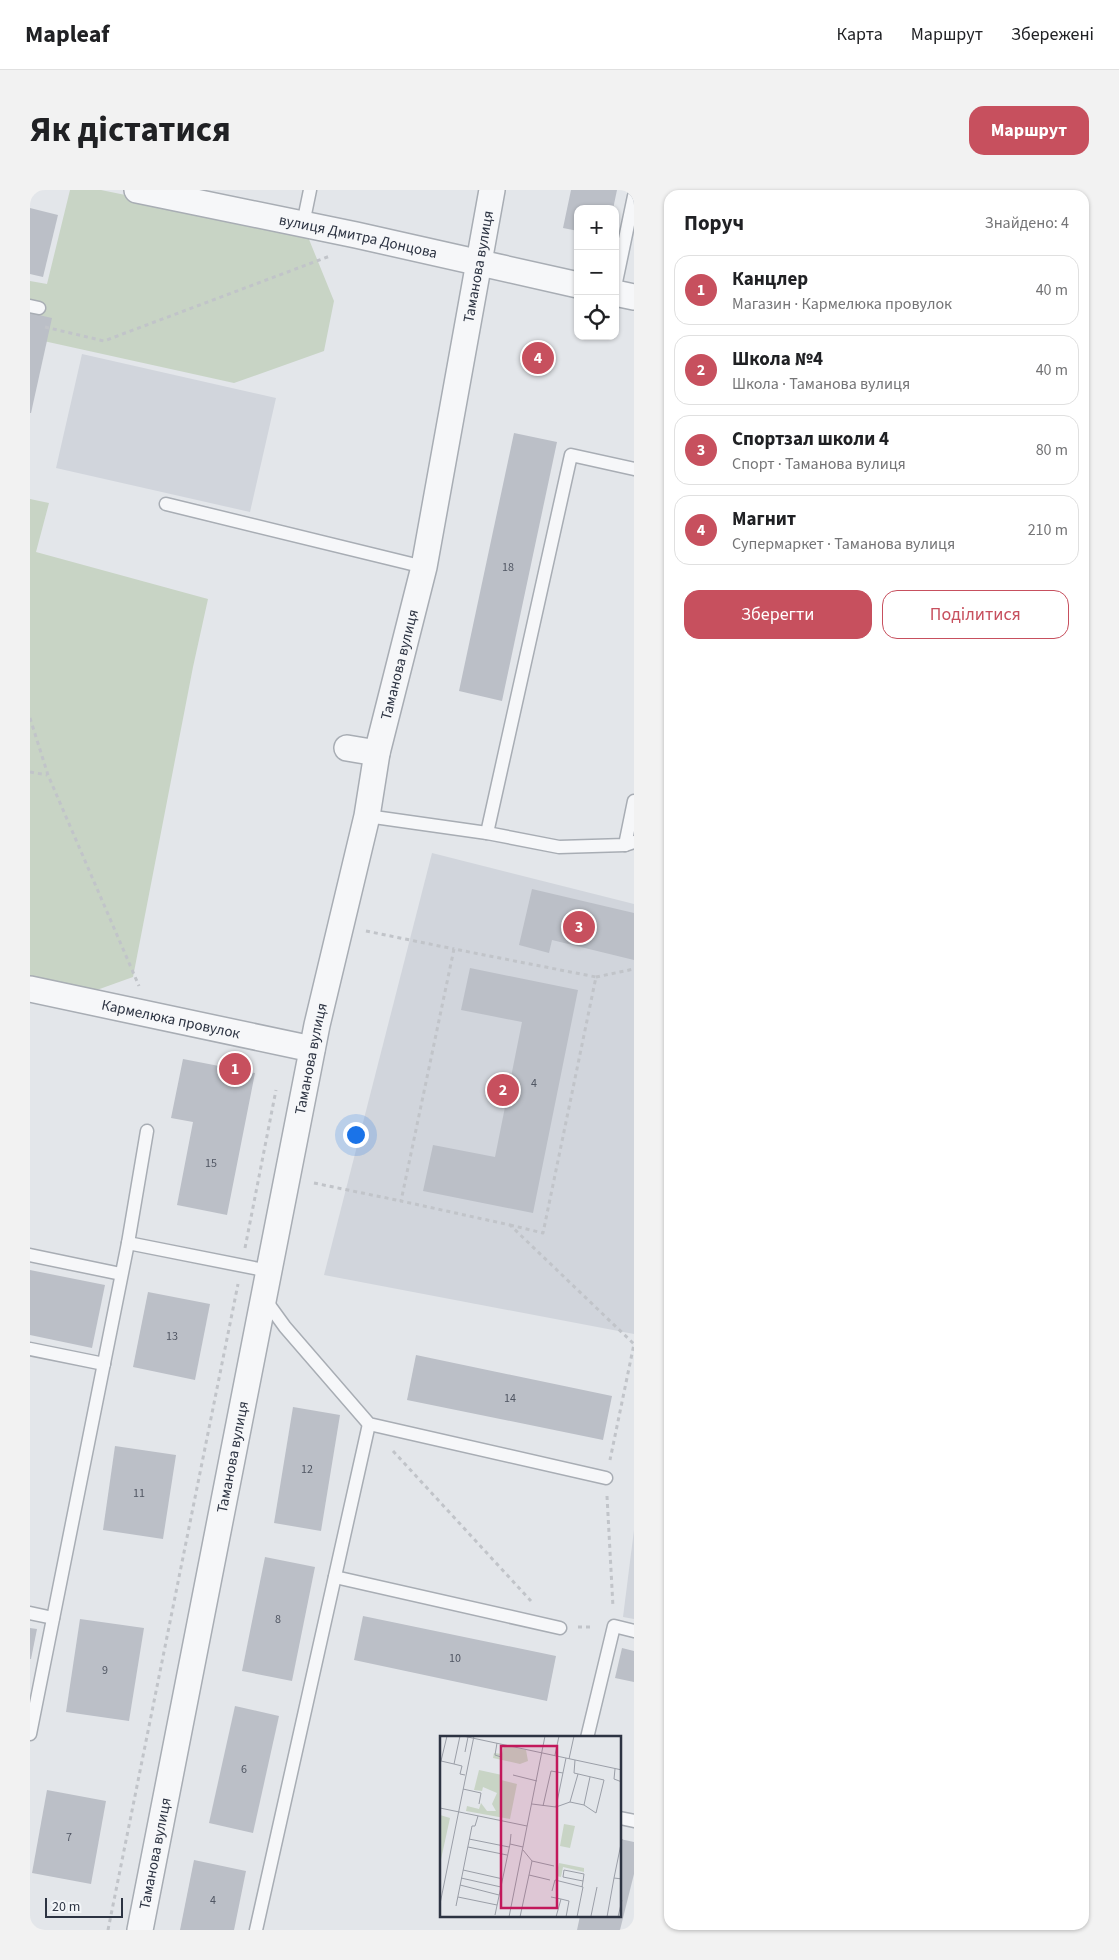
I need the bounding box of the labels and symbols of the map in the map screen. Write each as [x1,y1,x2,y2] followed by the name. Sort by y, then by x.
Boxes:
[277,209,439,263] street label: вулиця Дмитра Донцова
[458,209,499,324] street label: Таманова вулиця
[522,339,554,377] pin: 4
[502,559,514,576] house number: 18
[375,607,423,722] street label: Таманова вулиця
[563,908,595,946] pin: 3
[100,994,243,1044] street label: Кармелюка провулок
[289,1001,332,1116] street label: Таманова вулиця
[219,1050,251,1088] pin: 1
[487,1071,519,1109] pin: 2
[531,1075,537,1092] house number: 4
[343,1122,369,1148] your location
[205,1155,217,1172] house number: 15
[166,1328,178,1345] house number: 13
[504,1390,516,1407] house number: 14
[211,1399,254,1515] street label: Таманова вулиця
[301,1461,313,1478] house number: 12
[133,1485,145,1502] house number: 11
[275,1611,281,1628] house number: 8
[449,1650,461,1667] house number: 10
[102,1662,108,1679] house number: 9
[440,1736,622,1918] inset map
[241,1761,247,1778] house number: 6
[134,1796,176,1911] street label: Таманова вулиця
[66,1829,72,1846] house number: 7
[210,1892,216,1909] house number: 4
[45,1895,122,1918] scale bar

